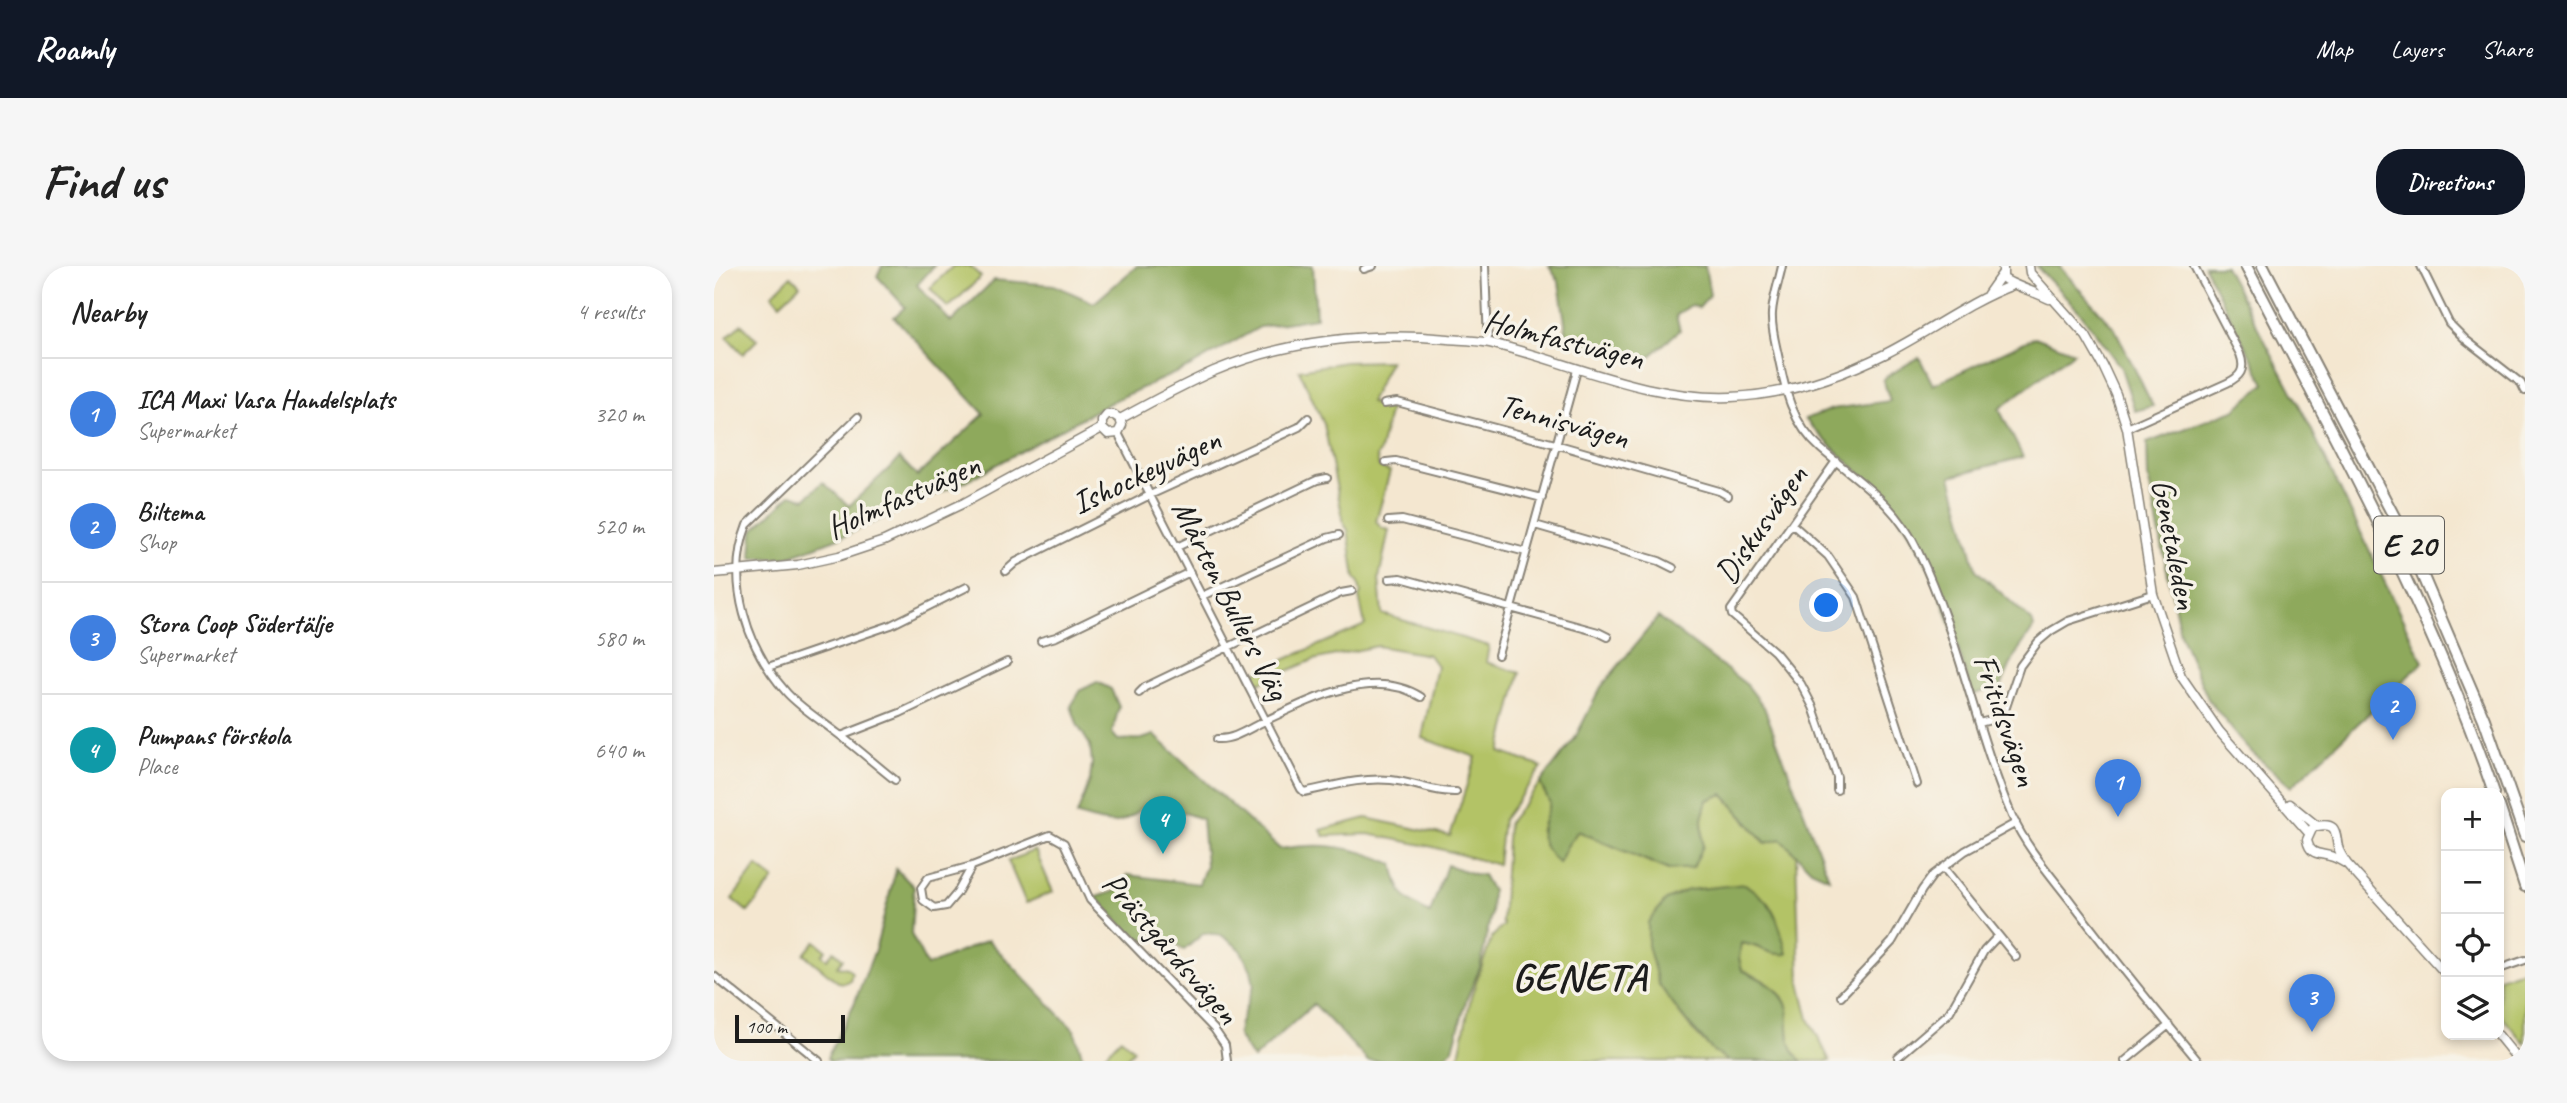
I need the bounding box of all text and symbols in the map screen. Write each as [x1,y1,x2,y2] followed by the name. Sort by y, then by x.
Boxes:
[35,28,114,70] text: Roamly
[2316,34,2353,64] text: Map
[2391,34,2444,64] text: Layers
[2482,34,2532,64] text: Share
[2376,149,2525,215] button: Directions
[42,151,164,213] text: Find us
[70,293,146,331] text: Nearby
[577,297,644,326] text: 4 results
[1480,299,1649,379] street label: Holmfastvägen
[137,383,395,416] text: ICA Maxi Vasa Handelsplats
[1495,384,1634,458] street label: Tennisvägen
[88,400,98,429] text: 1
[595,400,644,429] text: 320 m
[137,416,235,445] text: Supermarket
[1065,418,1227,524] street label: Ishockeyvägen
[820,443,986,548] street label: Holmfastvägen
[1705,456,1817,591] street label: Diskusvägen
[2142,475,2208,613] street label: Genetaleden
[1163,493,1300,708] street label: Mårten Bullers Väg
[137,495,204,528] text: Biltema
[88,512,98,541] text: 2
[595,512,644,541] text: 520 m
[2374,516,2444,573] road number: E 20
[137,528,176,557] text: Shop
[1809,588,1843,622] your location
[137,607,332,640] text: Stora Coop Södertälje
[88,624,98,653] text: 3
[595,624,644,653] text: 580 m
[137,640,235,669] text: Supermarket
[1964,648,2048,792] street label: Fritidsvägen
[2370,682,2416,740] pin: 2
[137,719,290,752] text: Pumpans förskola
[88,736,98,765] text: 4
[595,736,644,765] text: 640 m
[137,752,177,781] text: Place
[2095,759,2141,817] pin: 1
[2441,788,2504,1040] map controls
[2441,788,2504,851] button: +
[1140,796,1186,854] pin: 4
[2441,851,2504,914] button: −
[1093,863,1249,1033] street label: Prästgårdsvägen
[2441,914,2504,977] button: locate
[1512,952,1648,1002] district label: GENETA
[2289,974,2335,1032] pin: 3
[2441,977,2504,1040] button: layers
[735,1012,845,1044] scale bar
[746,1015,787,1039] text: 100 m

